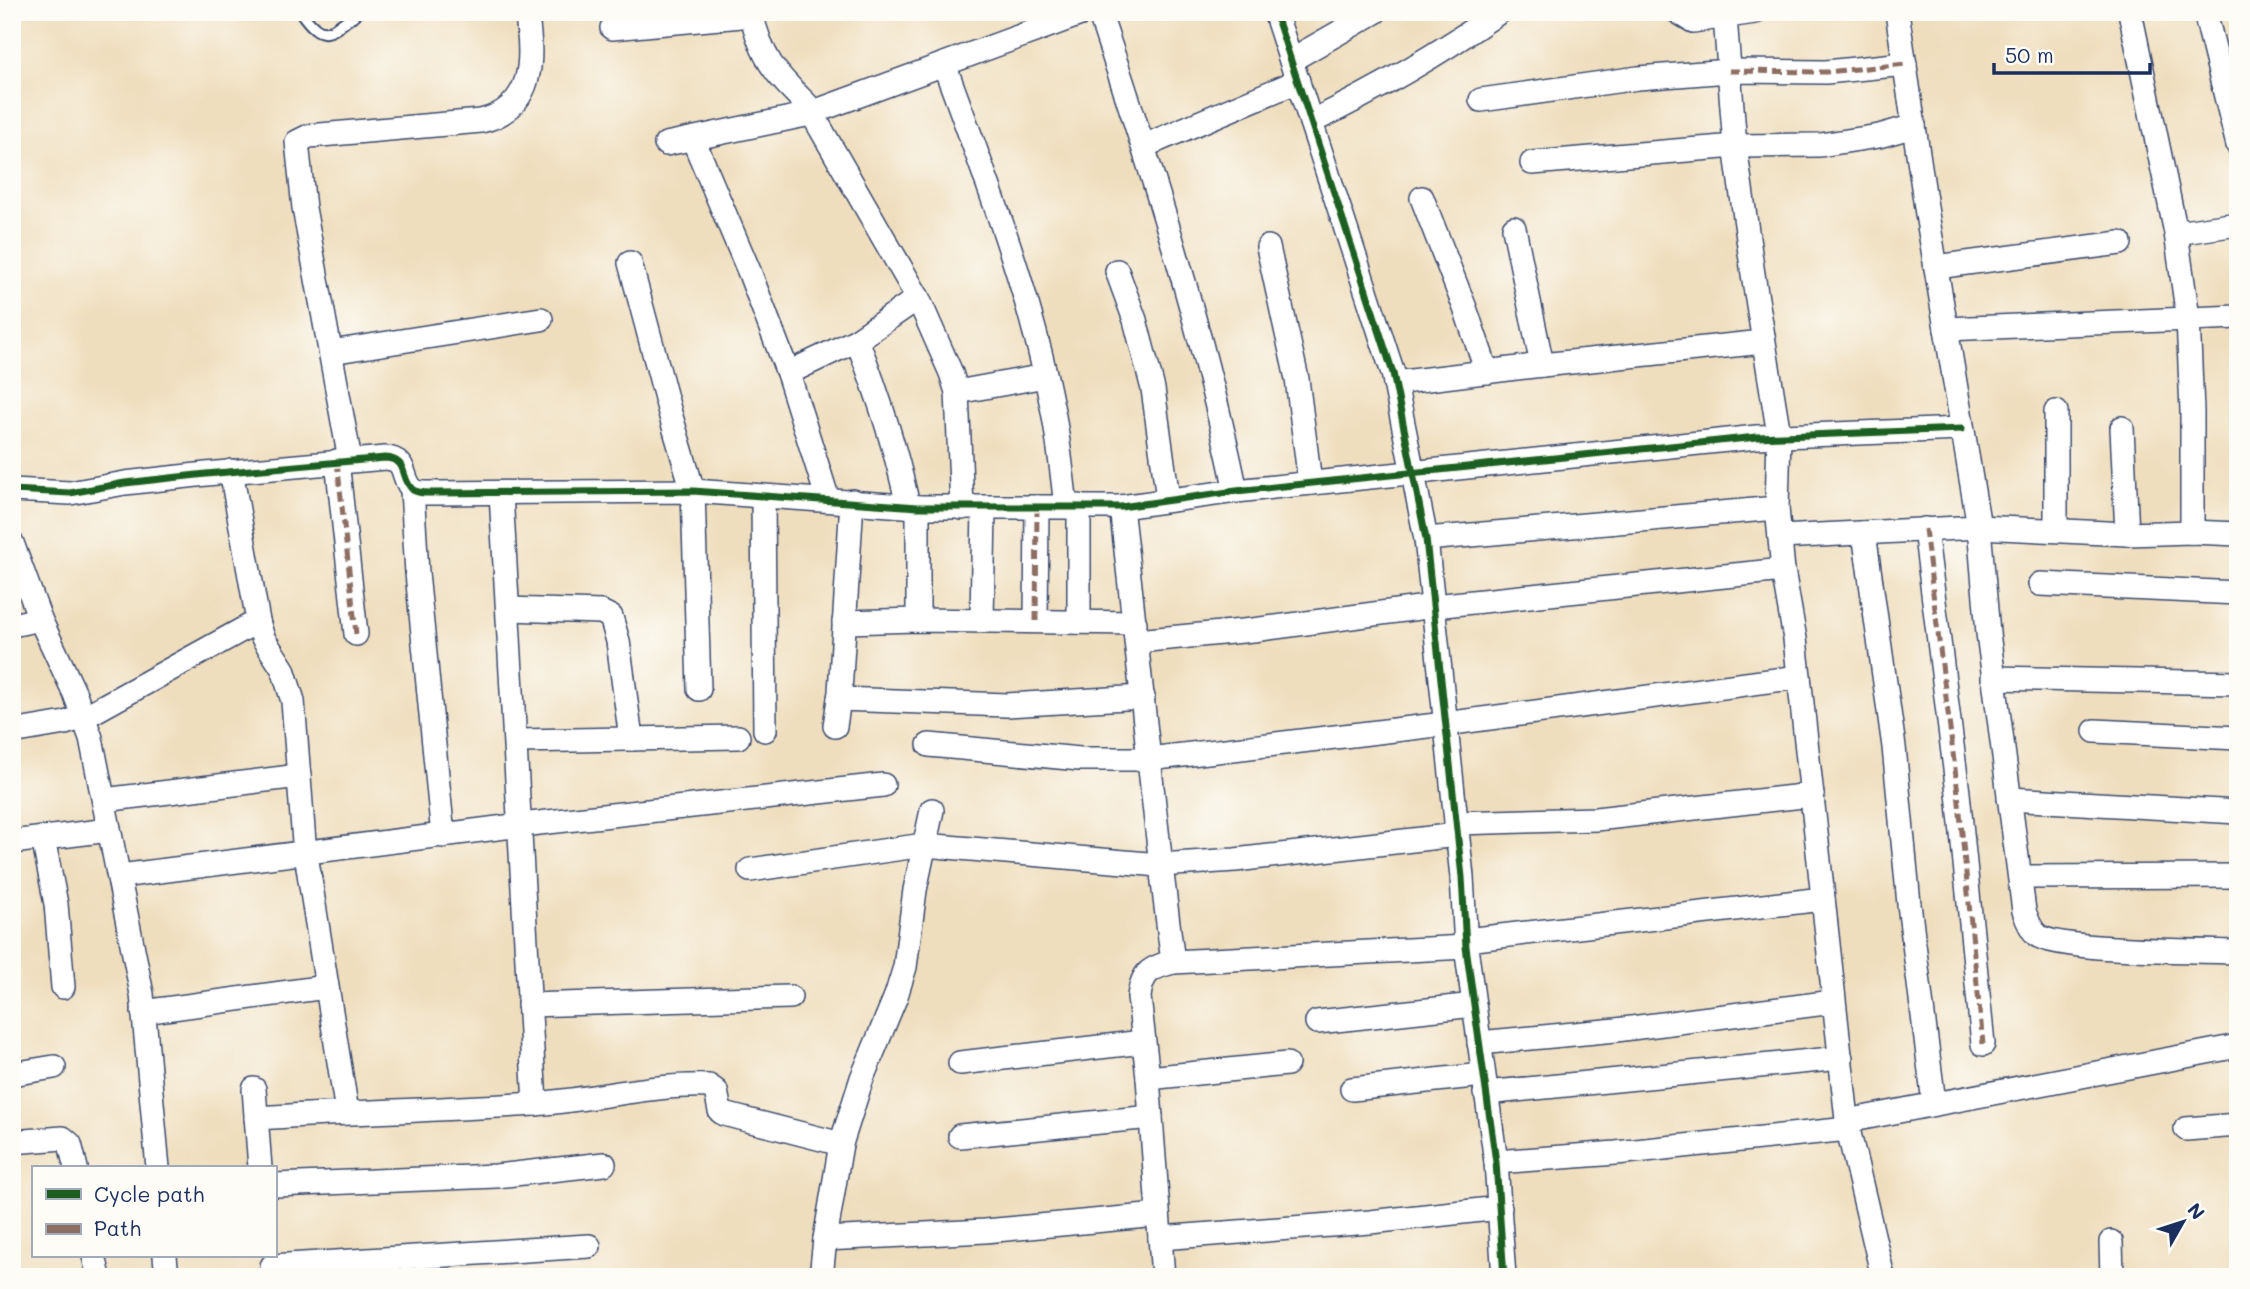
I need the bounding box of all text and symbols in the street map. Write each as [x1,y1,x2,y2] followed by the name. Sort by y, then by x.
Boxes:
[1994,32,2150,76] scale bar
[2005,41,2054,68] text: 50 m
[32,1166,276,1258] legend
[94,1180,204,1207] text: Cycle path
[2148,1188,2218,1258] north arrow
[2182,1198,2211,1224] text: N
[94,1214,141,1241] text: Path

